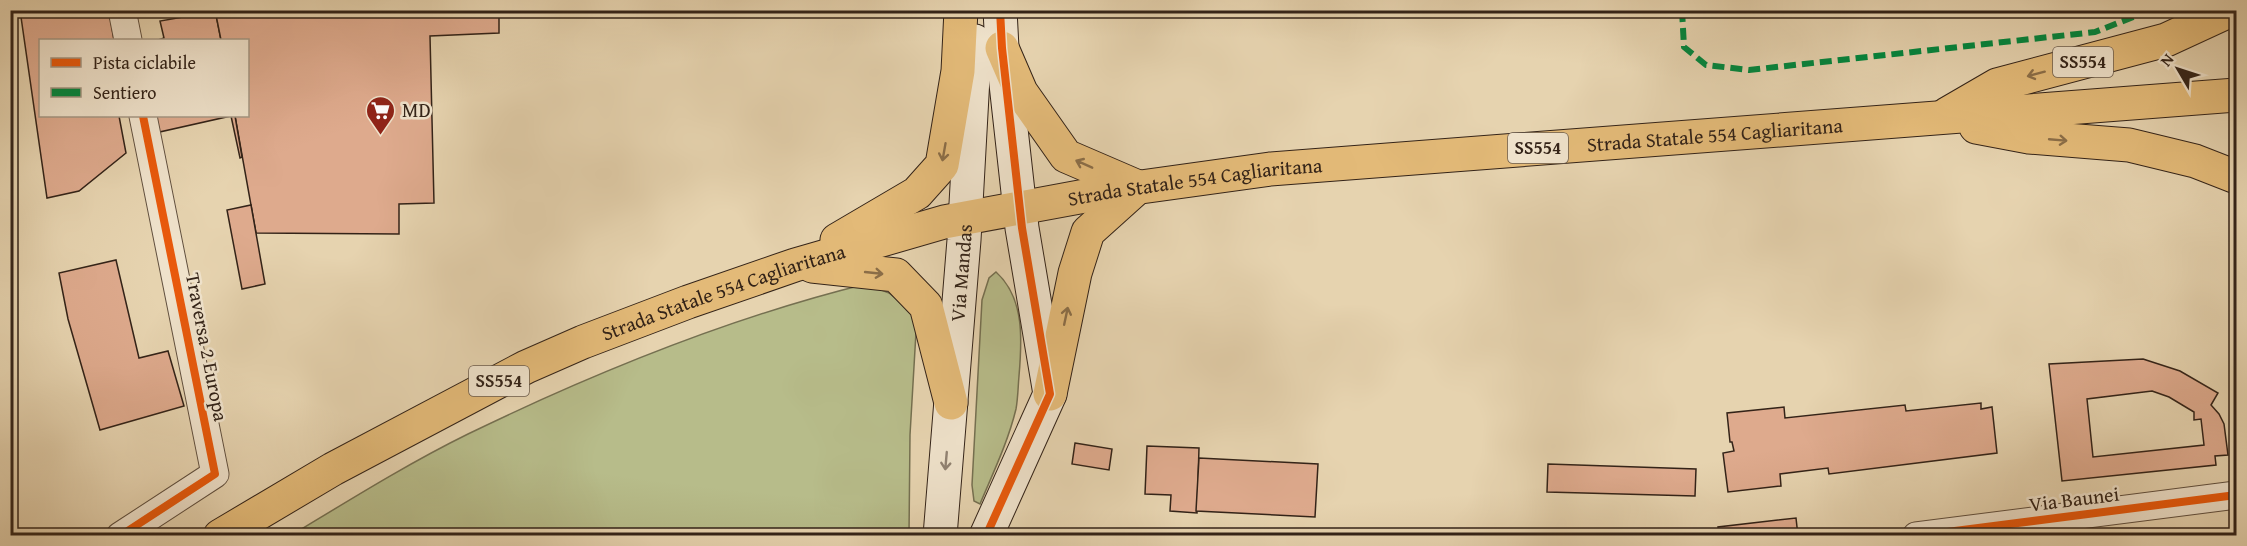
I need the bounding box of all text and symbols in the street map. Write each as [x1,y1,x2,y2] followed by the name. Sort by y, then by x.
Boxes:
[39,39,249,117] legend
[2148,39,2208,99] north arrow
[2053,47,2113,77] road number: SS554
[2154,48,2179,71] text: N
[93,49,196,76] text: Pista ciclabile
[2027,69,2046,81] one-way arrow
[93,79,157,106] text: Sentiero
[365,94,397,136] supermarket icon: MD
[402,95,431,124] place label: MD
[1586,110,1844,159] street label: Strada Statale 554 Cagliaritana
[1508,133,1568,163] road number: SS554
[2048,135,2068,146] one-way arrow
[938,141,949,161] one-way arrow
[1065,150,1324,213] street label: Strada Statale 554 Cagliaritana
[1075,158,1094,169] one-way arrow
[942,223,979,323] street label: Via Mandas
[597,236,849,348] street label: Strada Statale 554 Cagliaritana
[864,268,884,279] one-way arrow
[179,270,236,424] street label: Traversa 2 Europa
[1061,306,1072,326] one-way arrow
[469,366,529,396] road number: SS554
[941,450,952,470] one-way arrow
[2027,479,2121,518] street label: Via Baunei

